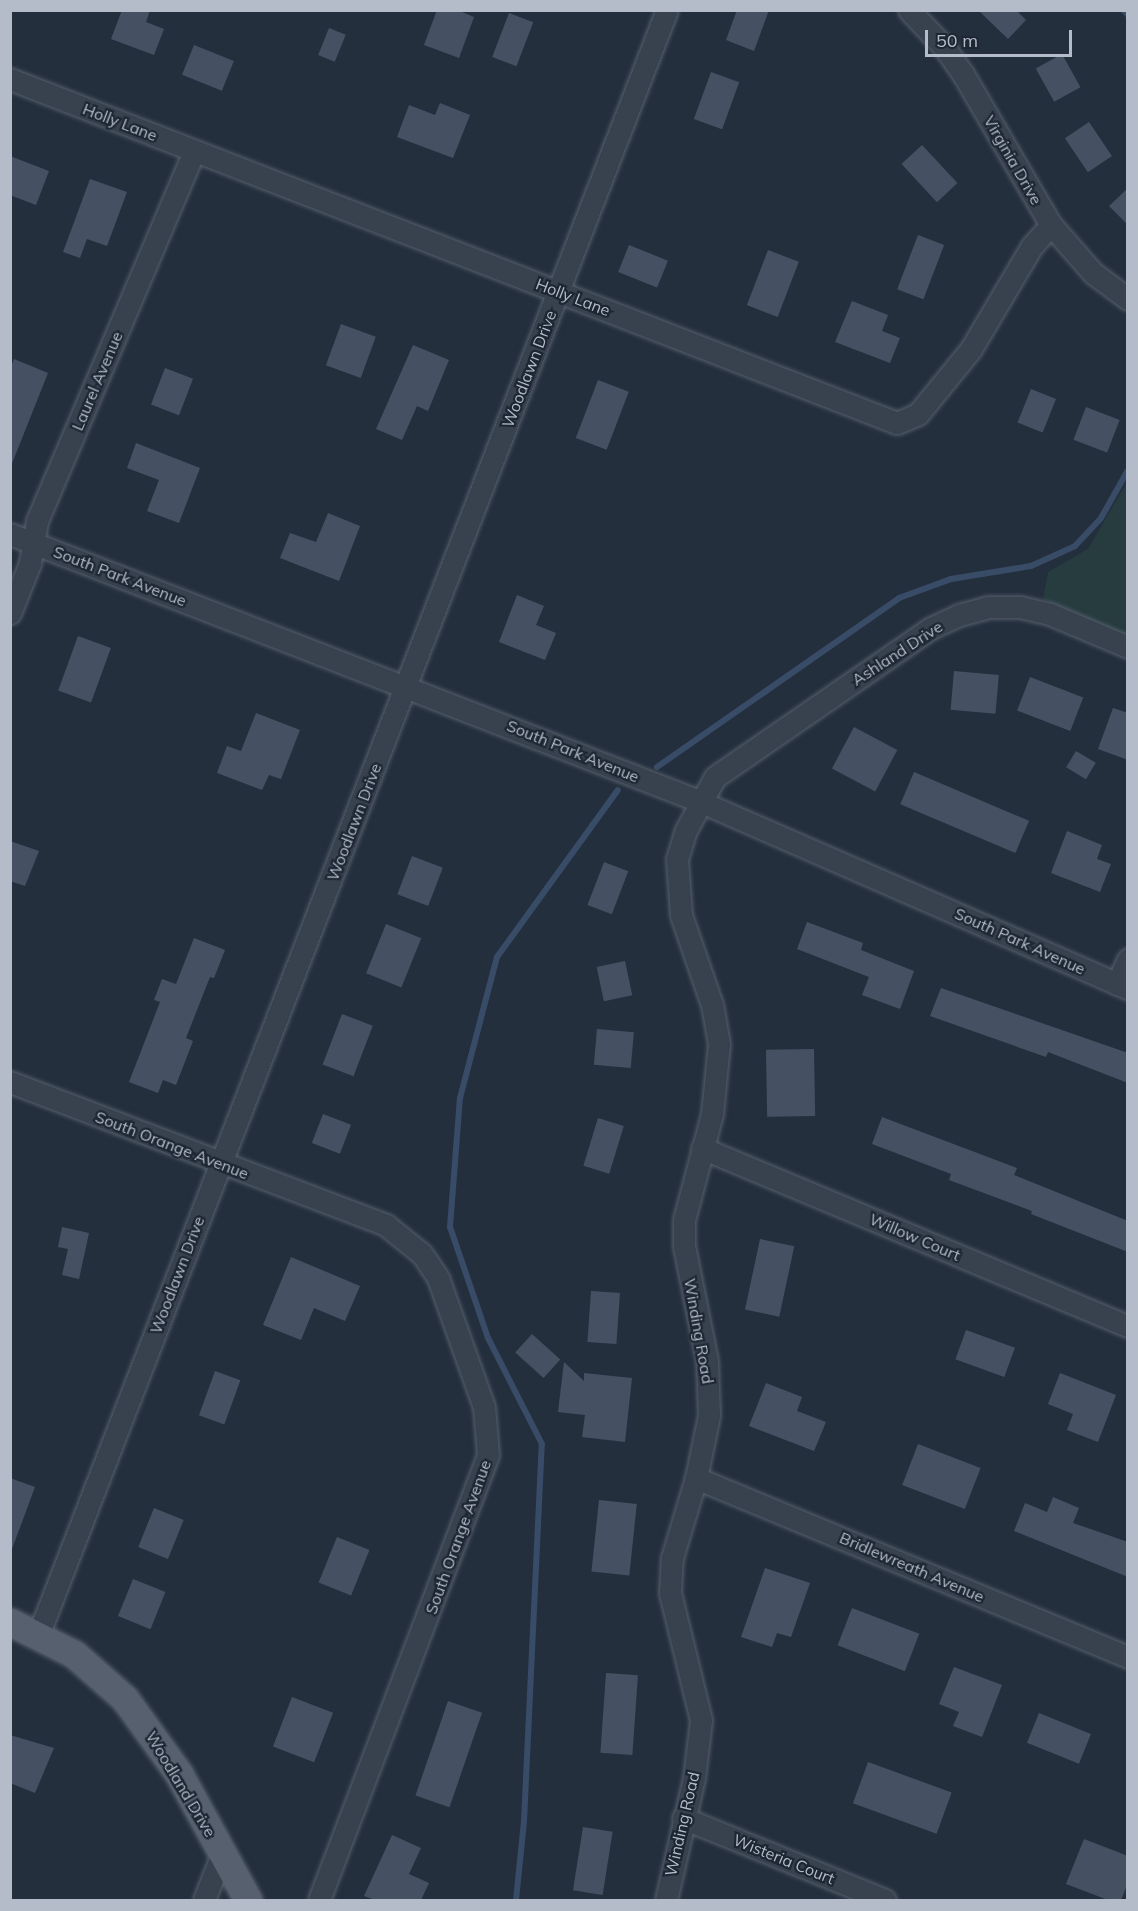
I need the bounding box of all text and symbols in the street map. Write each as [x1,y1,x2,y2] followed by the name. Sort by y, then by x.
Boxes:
[928,18,1075,56] scale bar
[936,29,978,52] text: 50 m
[80,99,160,145] street label: Holly Lane
[980,112,1046,208] street label: Virginia Drive
[533,274,613,320] street label: Holly Lane
[498,308,560,430] street label: Woodlawn Drive
[68,329,126,433] street label: Laurel Avenue
[51,542,189,610] street label: South Park Avenue
[848,617,946,689] street label: Ashland Drive
[504,716,642,786] street label: South Park Avenue
[323,761,385,883] street label: Woodlawn Drive
[952,904,1088,978] street label: South Park Avenue
[93,1107,251,1183] street label: South Orange Avenue
[867,1209,963,1265] street label: Willow Court
[146,1214,208,1336] street label: Woodlawn Drive
[680,1277,718,1385] street label: Winding Road
[421,1457,495,1617] street label: South Orange Avenue
[837,1528,987,1606] street label: Bridlewreath Avenue
[142,1728,220,1840] street label: Woodland Drive
[661,1770,703,1878] street label: Winding Road
[730,1830,838,1888] street label: Wisteria Court

